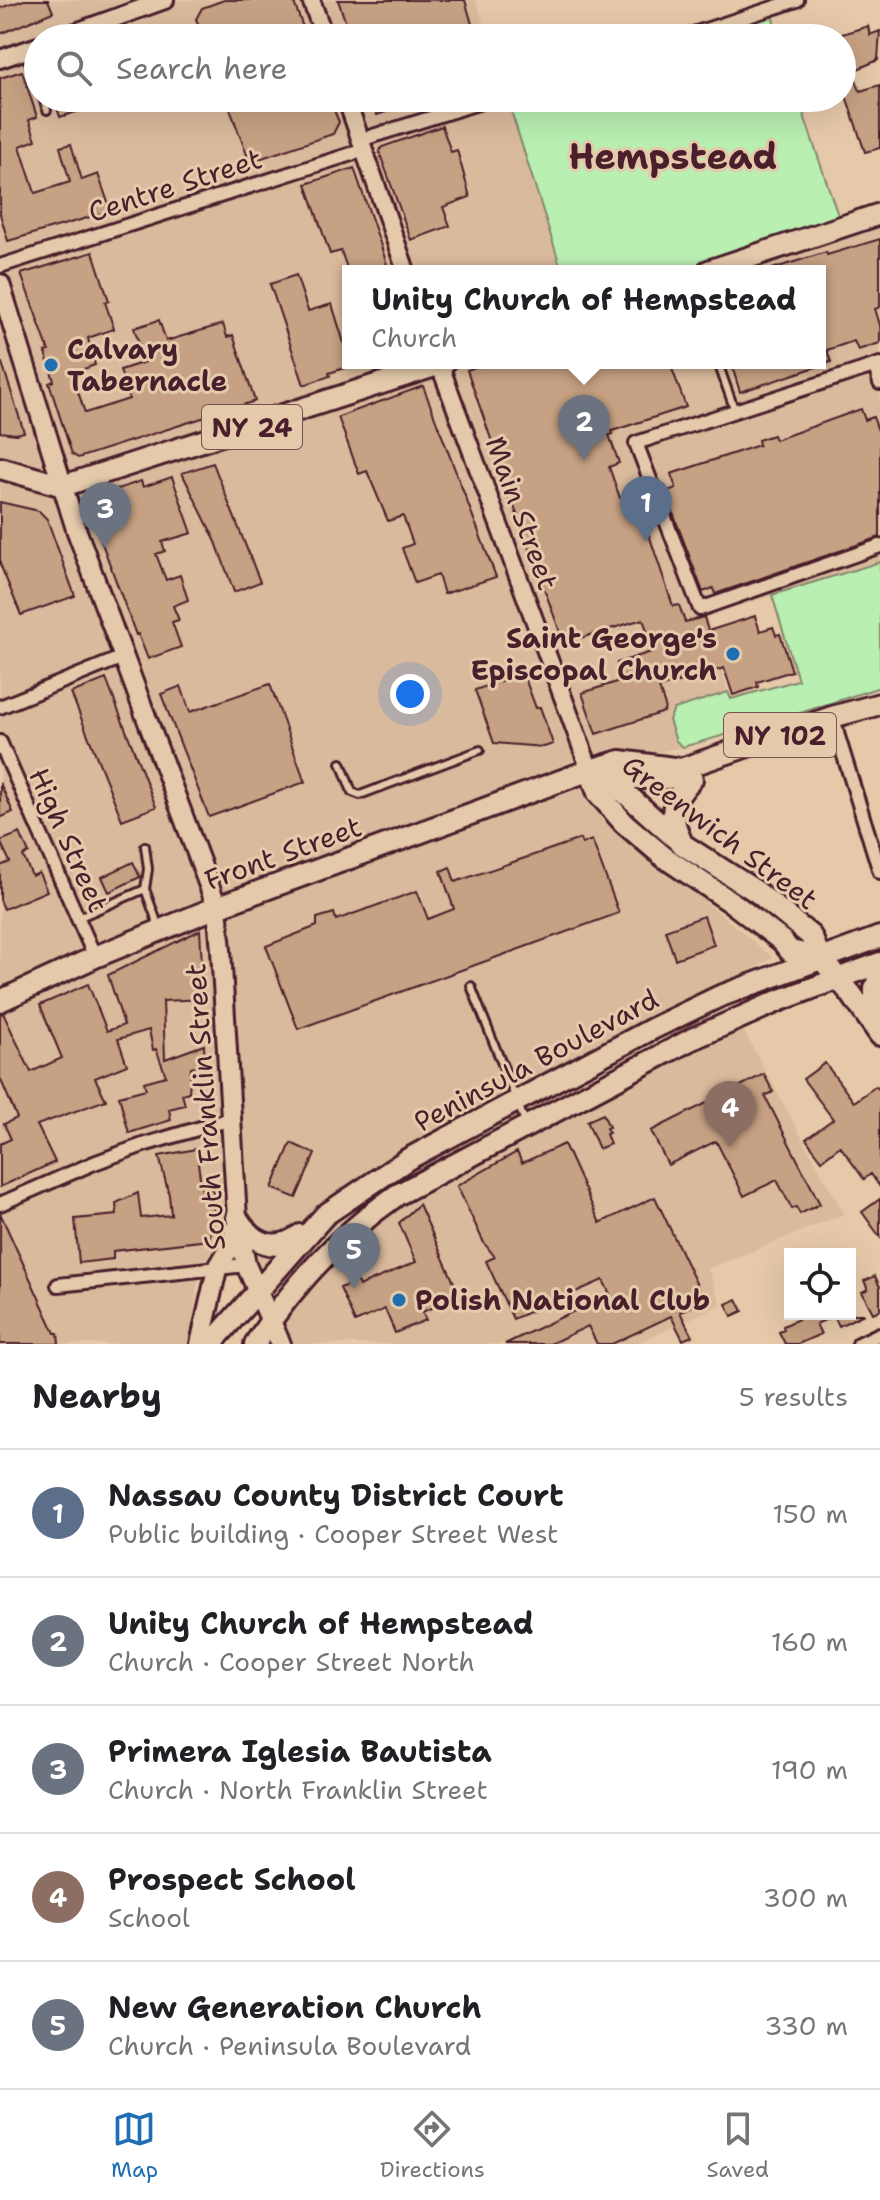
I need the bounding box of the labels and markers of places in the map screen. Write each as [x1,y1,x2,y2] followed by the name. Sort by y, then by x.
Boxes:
[67,330,227,400] place label: Calvary Tabernacle
[42,356,60,374] marker: Calvary Tabernacle
[558,395,610,461] pin: 2
[620,476,672,542] pin: 1
[79,482,131,548] pin: 3
[471,619,717,689] place label: Saint George's Episcopal Church
[724,645,742,663] marker: Saint George's Episcopal Church
[704,1081,756,1147] pin: 4
[328,1223,380,1289] pin: 5
[415,1281,710,1319] place label: Polish National Club
[390,1291,408,1309] marker: Polish National Club

